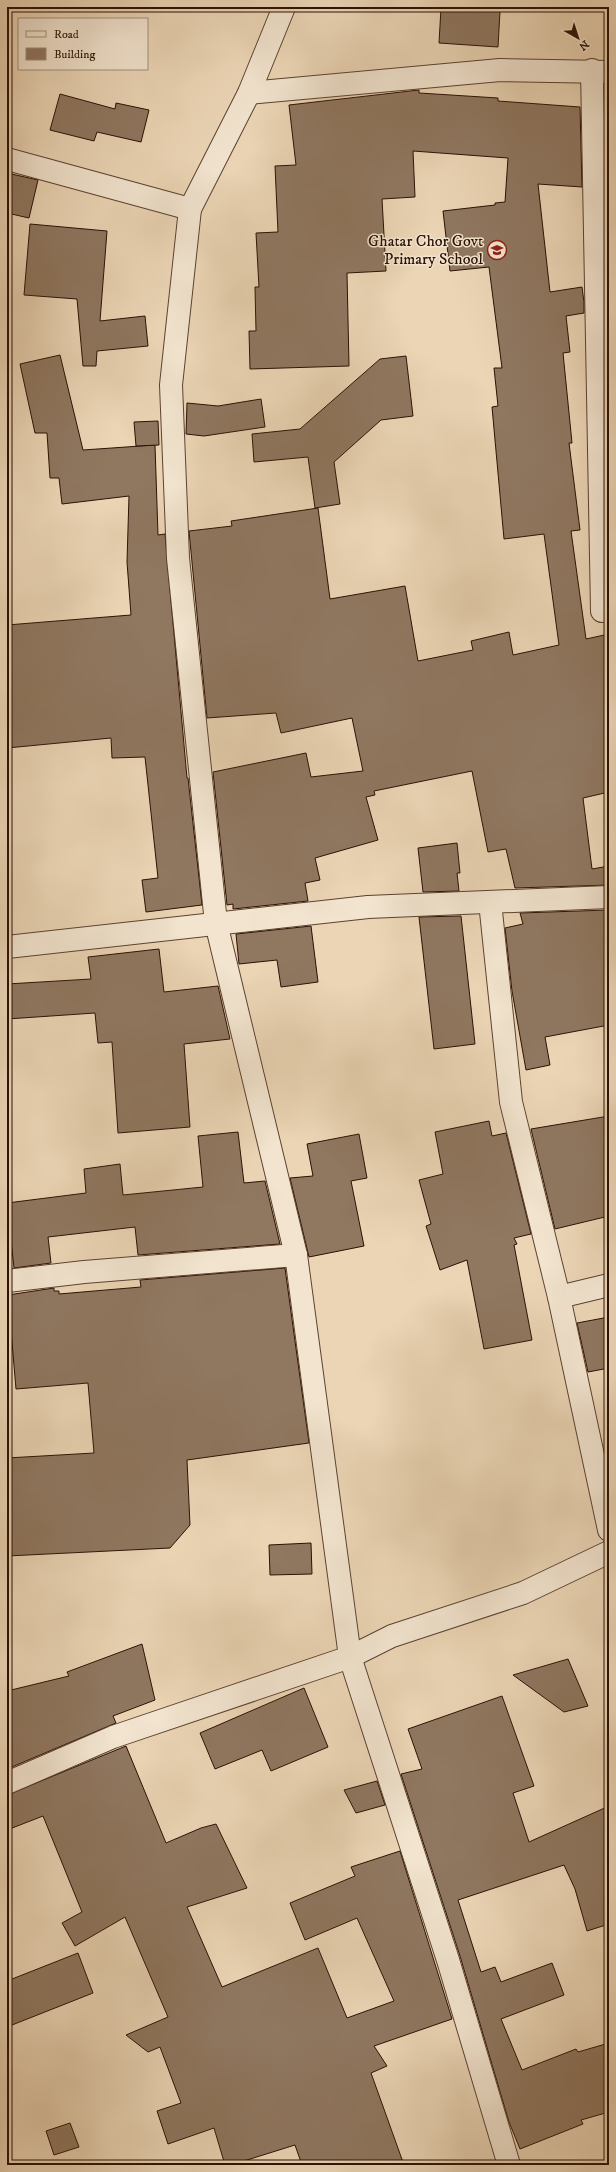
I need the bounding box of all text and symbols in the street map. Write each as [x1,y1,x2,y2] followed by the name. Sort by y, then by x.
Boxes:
[18,18,148,70] legend
[558,18,598,58] north arrow
[54,27,79,42] text: Road
[576,37,592,53] text: N
[54,47,95,62] text: Building
[368,231,483,269] place label: Ghatar Chor Govt Primary School
[486,239,508,261] school or university icon: Ghatar Chor Govt Primary School

